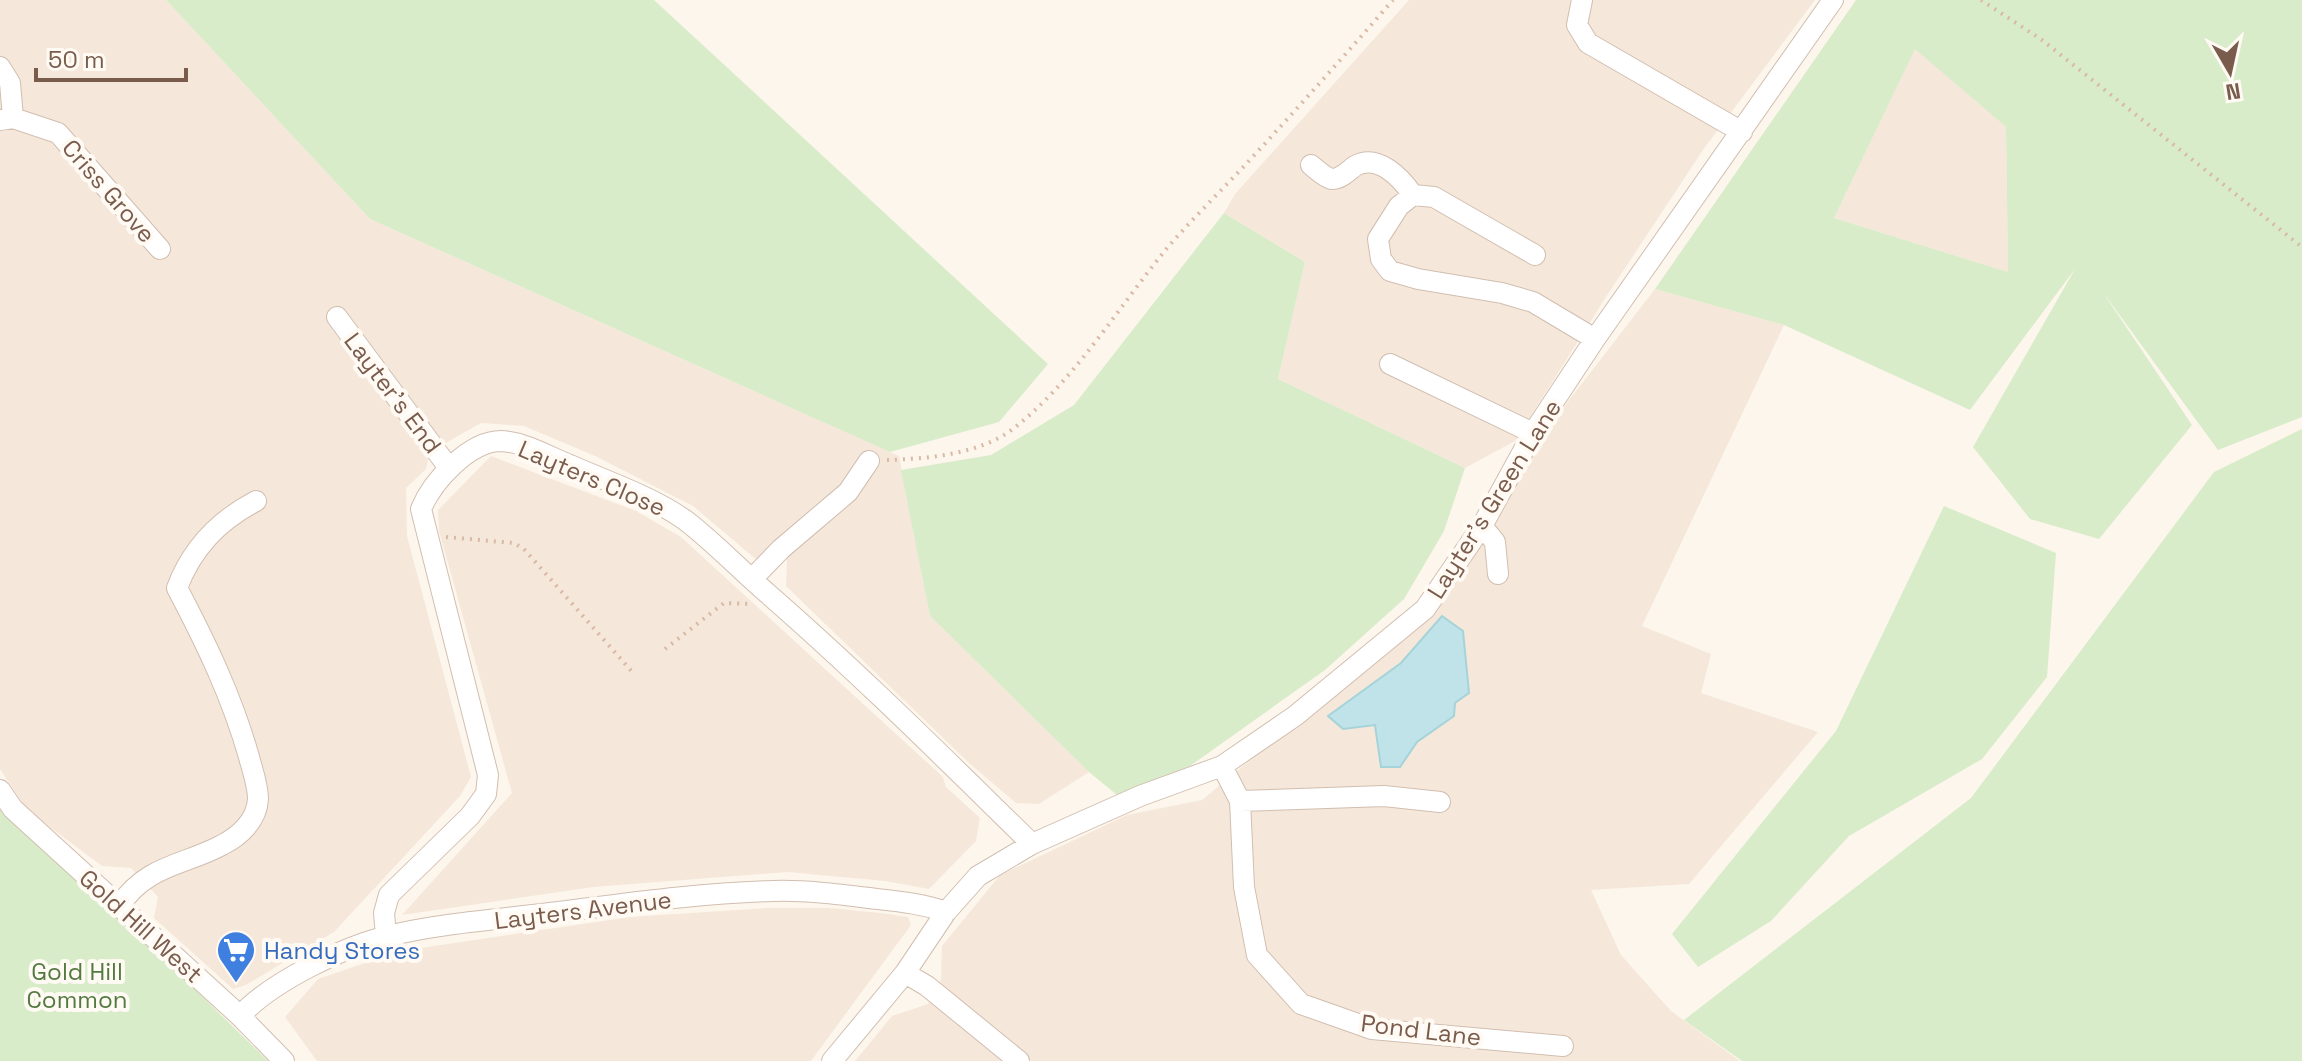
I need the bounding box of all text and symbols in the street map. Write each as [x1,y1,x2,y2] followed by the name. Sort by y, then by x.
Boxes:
[36,32,186,82] scale bar
[2190,32,2270,112] north arrow
[48,44,105,75] text: 50 m
[2224,77,2243,107] text: N
[56,133,162,249] street label: Criss Grove
[337,326,449,460] street label: Layter's End
[1420,393,1568,605] street label: Layter's Green Lane
[514,433,670,523] street label: Layters Close
[73,862,209,990] street label: Gold Hill West
[493,884,673,936] street label: Layters Avenue
[215,929,257,984] supermarket icon: Handy Stores
[264,935,420,966] place label: Handy Stores
[26,956,128,1015] park label: Gold Hill Common
[1359,1007,1483,1053] street label: Pond Lane

